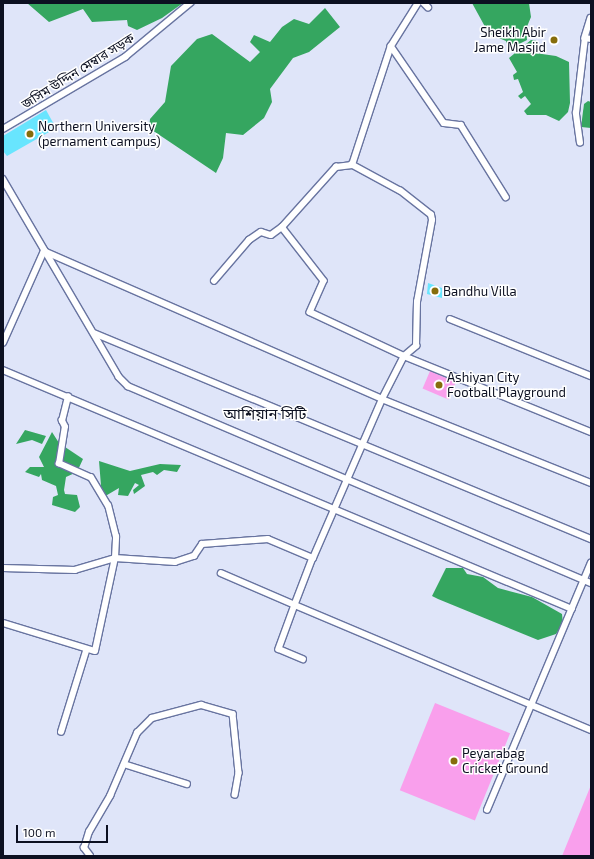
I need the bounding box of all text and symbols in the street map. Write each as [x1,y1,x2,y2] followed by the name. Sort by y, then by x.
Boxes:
[474,25,546,56] place label: Sheikh Abir Jame Masjid
[19,30,137,112] street label: জসিম উদ্দিন মেম্বার সড়ক
[549,35,559,45] marker: Sheikh Abir Jame Masjid
[38,119,161,150] place label: Northern University (pernament campus)
[25,129,35,139] marker: Northern University (pernament campus)
[443,283,517,299] place label: Bandhu Villa
[430,286,440,296] marker: Bandhu Villa
[447,370,566,401] place label: Ashiyan City Football Playground
[434,380,444,390] marker: Ashiyan City Football Playground
[224,405,306,423] district label: আশিয়ান সিটি
[462,746,548,777] place label: Peyarabag Cricket Ground
[449,756,459,766] marker: Peyarabag Cricket Ground
[18,817,110,843] scale bar
[23,825,55,839] text: 100 m

